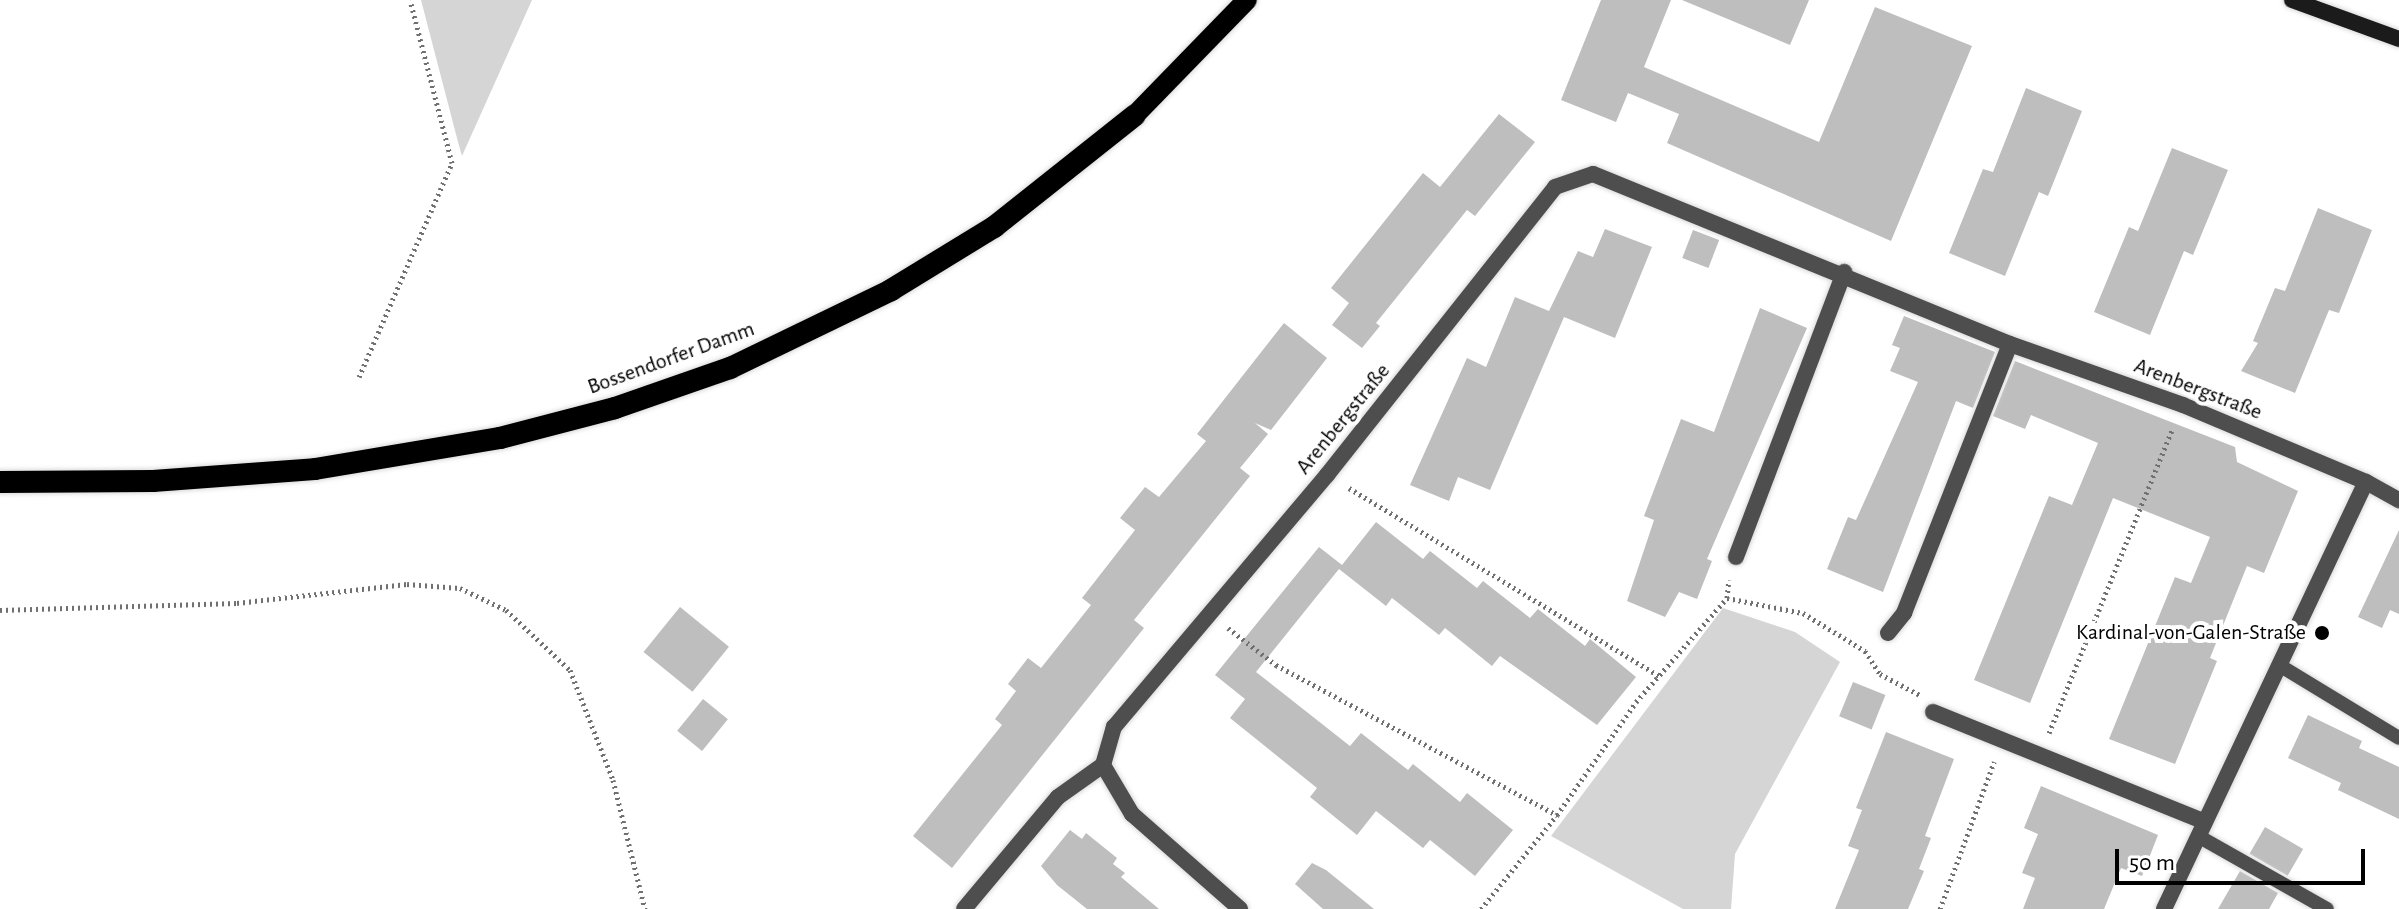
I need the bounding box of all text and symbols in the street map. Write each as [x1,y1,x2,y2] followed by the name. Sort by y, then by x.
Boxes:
[584,316,758,400] street label: Bossendorfer Damm
[2130,353,2266,425] street label: Arenbergstraße
[1290,358,1396,480] street label: Arenbergstraße
[2076,620,2306,646] place label: Kardinal-von-Galen-Straße
[2313,624,2331,642] marker: Kardinal-von-Galen-Straße
[2119,833,2369,883] scale bar
[2129,851,2175,875] text: 50 m

